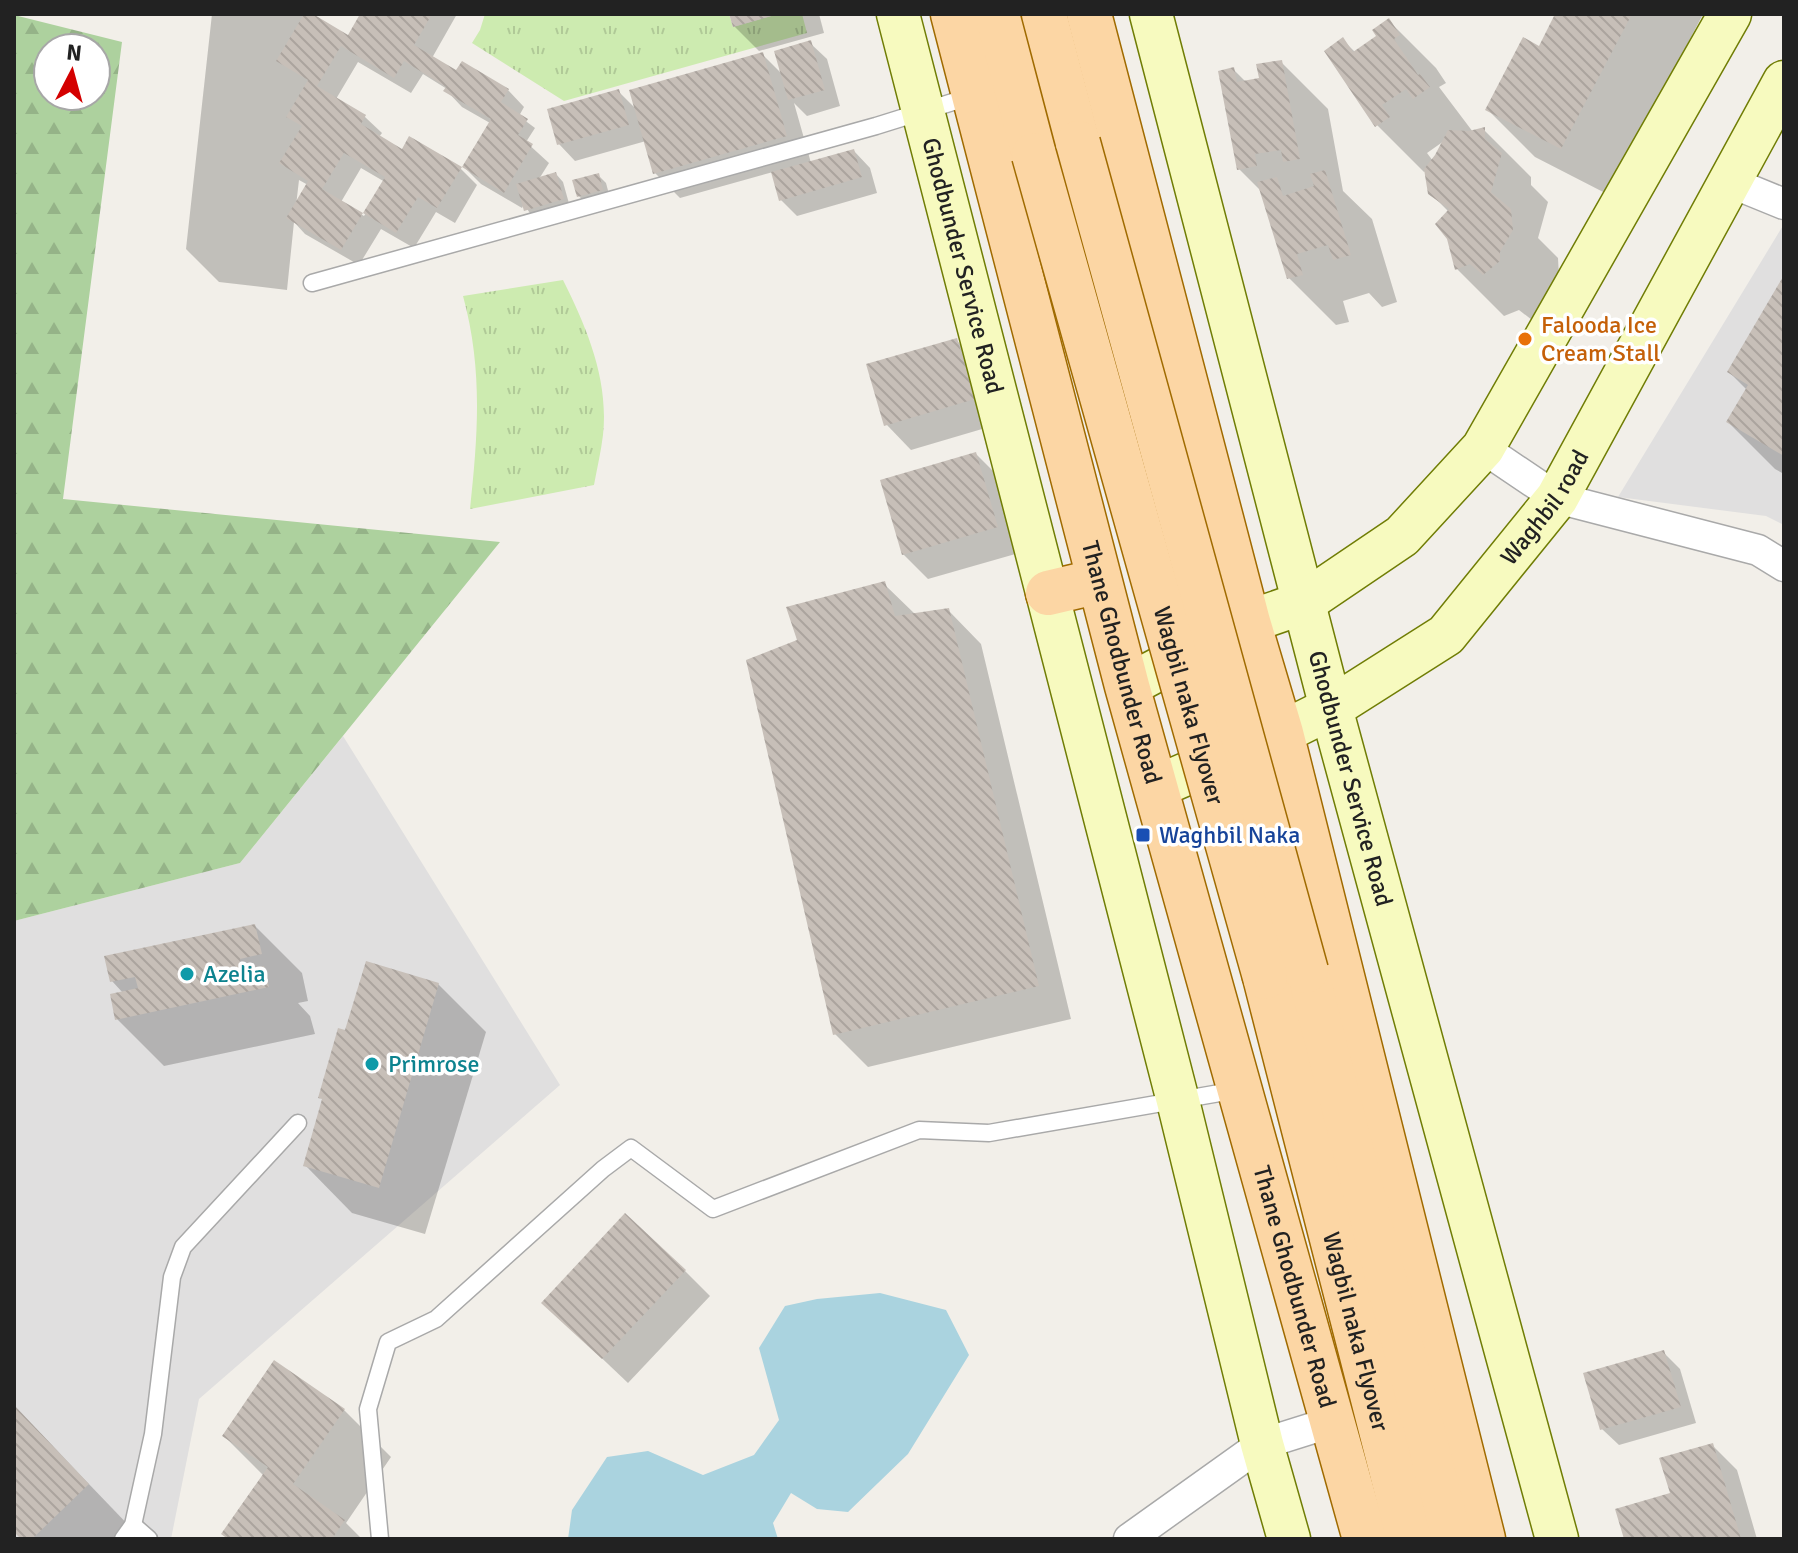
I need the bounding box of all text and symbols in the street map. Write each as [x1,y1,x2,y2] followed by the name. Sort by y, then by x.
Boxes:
[32,32,112,112] north arrow
[65,38,83,67] text: N
[915,134,1010,397] street label: Ghodbunder Service Road
[1541,310,1660,368] place label: Falooda Ice Cream Stall
[1516,330,1534,348] marker: Falooda Ice Cream Stall
[1494,445,1595,571] street label: Waghbil road
[1075,538,1169,787] street label: Thane Ghodbunder Road
[1147,603,1231,808] street label: Wagbil naka Flyover
[1302,647,1399,910] street label: Ghodbunder Service Road
[1159,820,1301,850] place label: Waghbil Naka
[1134,826,1152,844] marker: Waghbil Naka
[203,959,266,989] place label: Azelia
[178,965,196,983] marker: Azelia
[388,1049,480,1079] place label: Primrose
[363,1055,381,1073] marker: Primrose
[1247,1162,1343,1412] street label: Thane Ghodbunder Road
[1316,1229,1396,1434] street label: Wagbil naka Flyover

